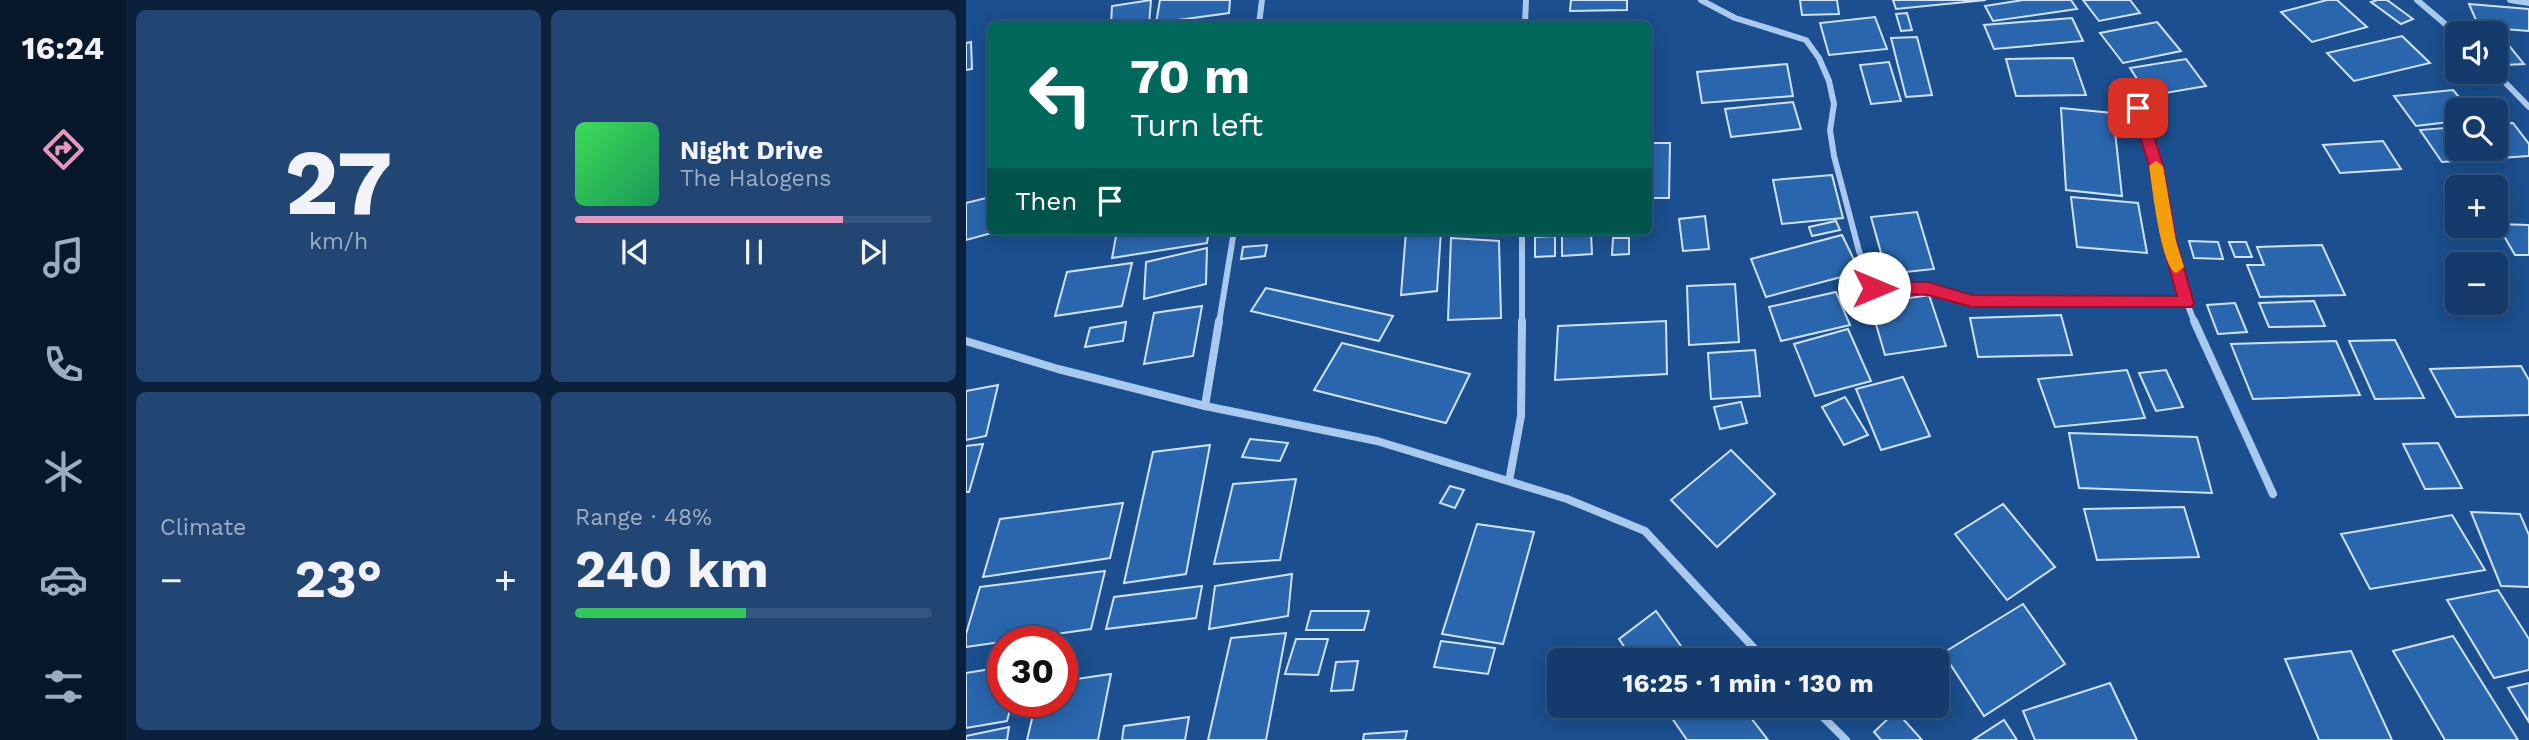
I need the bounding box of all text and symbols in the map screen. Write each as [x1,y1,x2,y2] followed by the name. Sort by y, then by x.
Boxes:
[2445,21,2508,315] map controls
[2445,21,2508,84] button: sound
[22,29,104,67] text: 16:24
[1130,47,1250,105] text: 70 m
[1015,49,1106,140] icon: left
[2108,78,2168,138] pin
[2119,89,2157,127] icon: arrive
[2445,98,2508,161] button: search
[1130,106,1263,144] text: Turn left
[39,125,88,174] icon: directions
[285,129,392,236] text: 27
[680,135,823,165] text: Night Drive
[680,165,831,192] text: The Halogens
[2445,175,2508,238] button: +
[1091,182,1129,220] icon: arrive
[1015,186,1077,216] text: Then
[309,228,368,255] text: km/h
[39,233,88,282] icon: music
[616,233,654,271] icon: previous
[735,233,773,271] icon: pause
[854,233,892,271] icon: next
[1837,251,1911,325] position arrow
[2445,252,2508,315] button: −
[39,340,88,389] icon: phone
[39,447,88,496] icon: climate
[575,504,712,531] text: Range · 48%
[160,514,246,541] text: Climate
[575,539,769,600] text: 240 km
[295,549,382,610] text: 23°
[39,555,88,604] icon: car
[160,558,183,602] text: −
[494,558,517,602] text: +
[987,626,1078,717] speed limit sign: 30
[39,662,88,711] icon: filters
[1622,668,1874,698] text: 16:25 · 1 min · 130 m

